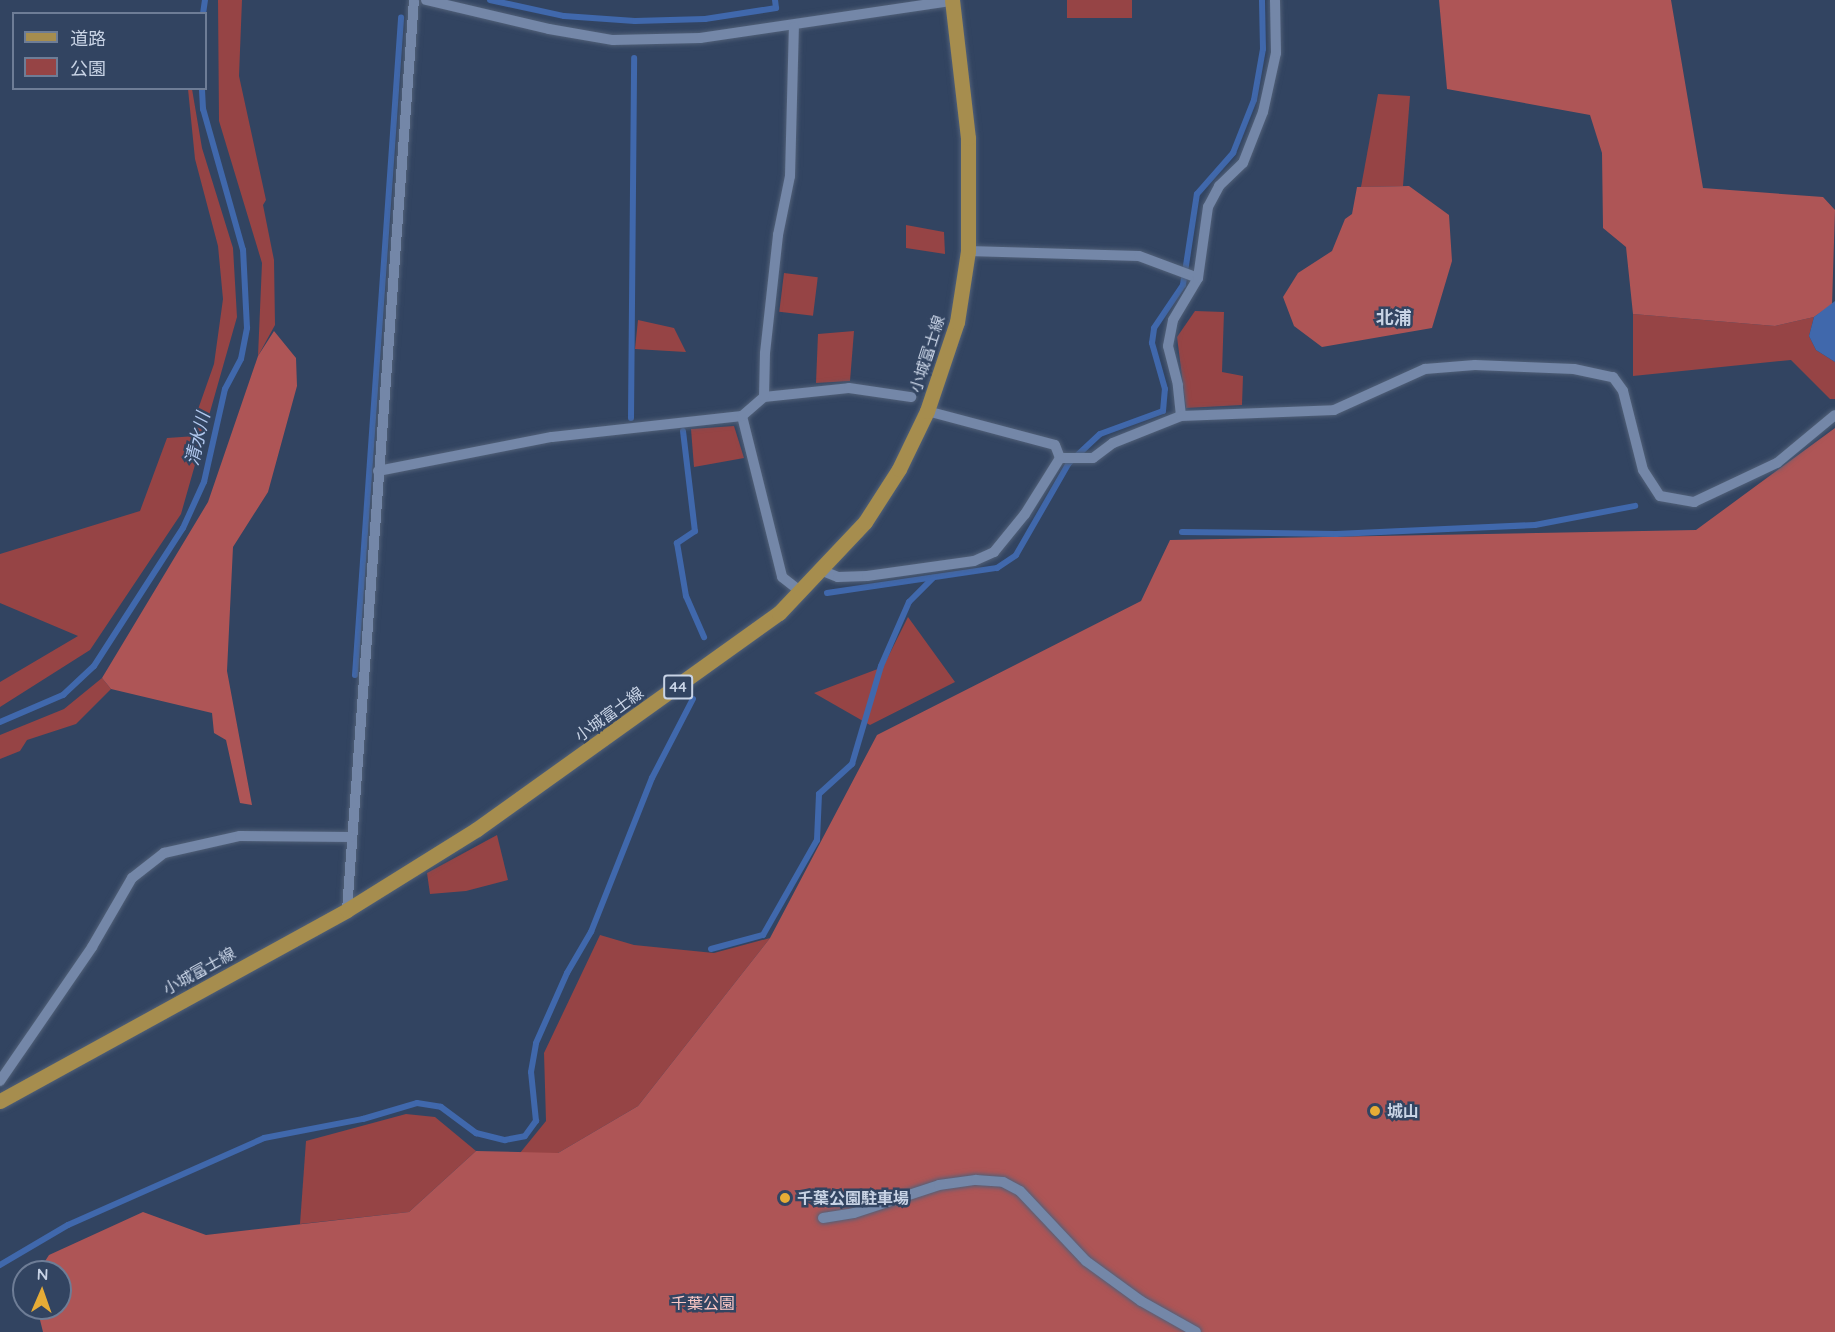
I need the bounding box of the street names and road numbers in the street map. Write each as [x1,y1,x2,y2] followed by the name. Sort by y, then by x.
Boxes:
[906,313,948,395] street label: 小城富士線
[663,675,693,699] road number: 44
[571,683,647,745] street label: 小城富士線
[159,943,239,999] street label: 小城富士線

